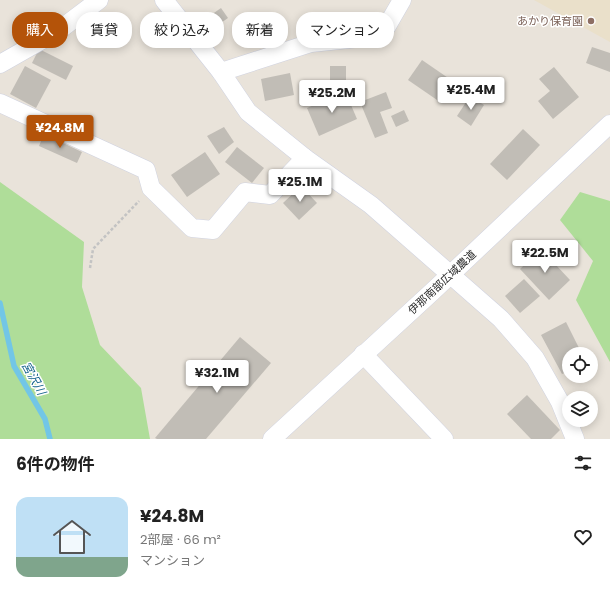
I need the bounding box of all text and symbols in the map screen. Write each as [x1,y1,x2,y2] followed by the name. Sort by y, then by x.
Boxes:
[12,12,68,48] chip: 購入
[76,12,132,48] chip: 賃貸
[140,12,224,48] chip: 絞り込み
[232,12,288,48] chip: 新着
[296,12,394,48] chip: マンション
[517,13,583,29] place label: あかり保育園
[586,16,596,26] marker: あかり保育園
[438,77,504,111] pin: ¥25.4M
[299,80,365,114] pin: ¥25.2M
[447,80,496,99] text: ¥25.4M
[308,83,356,102] text: ¥25.2M
[27,115,93,149] pin: ¥24.8M
[36,118,84,137] text: ¥24.8M
[267,169,333,203] pin: ¥25.1M
[277,172,323,191] text: ¥25.1M
[512,240,578,274] pin: ¥22.5M
[521,243,569,262] text: ¥22.5M
[404,246,480,318] street label: 伊那南部広域農道
[562,347,598,427] map controls
[562,347,598,383] button: locate
[18,358,51,400] water label: 宮沢川
[184,360,250,394] pin: ¥32.1M
[195,363,239,382] text: ¥32.1M
[562,391,598,427] button: layers
[16,452,95,476] text: 6件の物件
[572,452,594,474] icon: filters
[140,504,204,528] text: ¥24.8M
[48,513,96,561] icon: home
[572,526,594,548] icon: heart
[140,530,221,549] text: 2部屋 · 66 m²
[140,551,205,570] text: マンション

